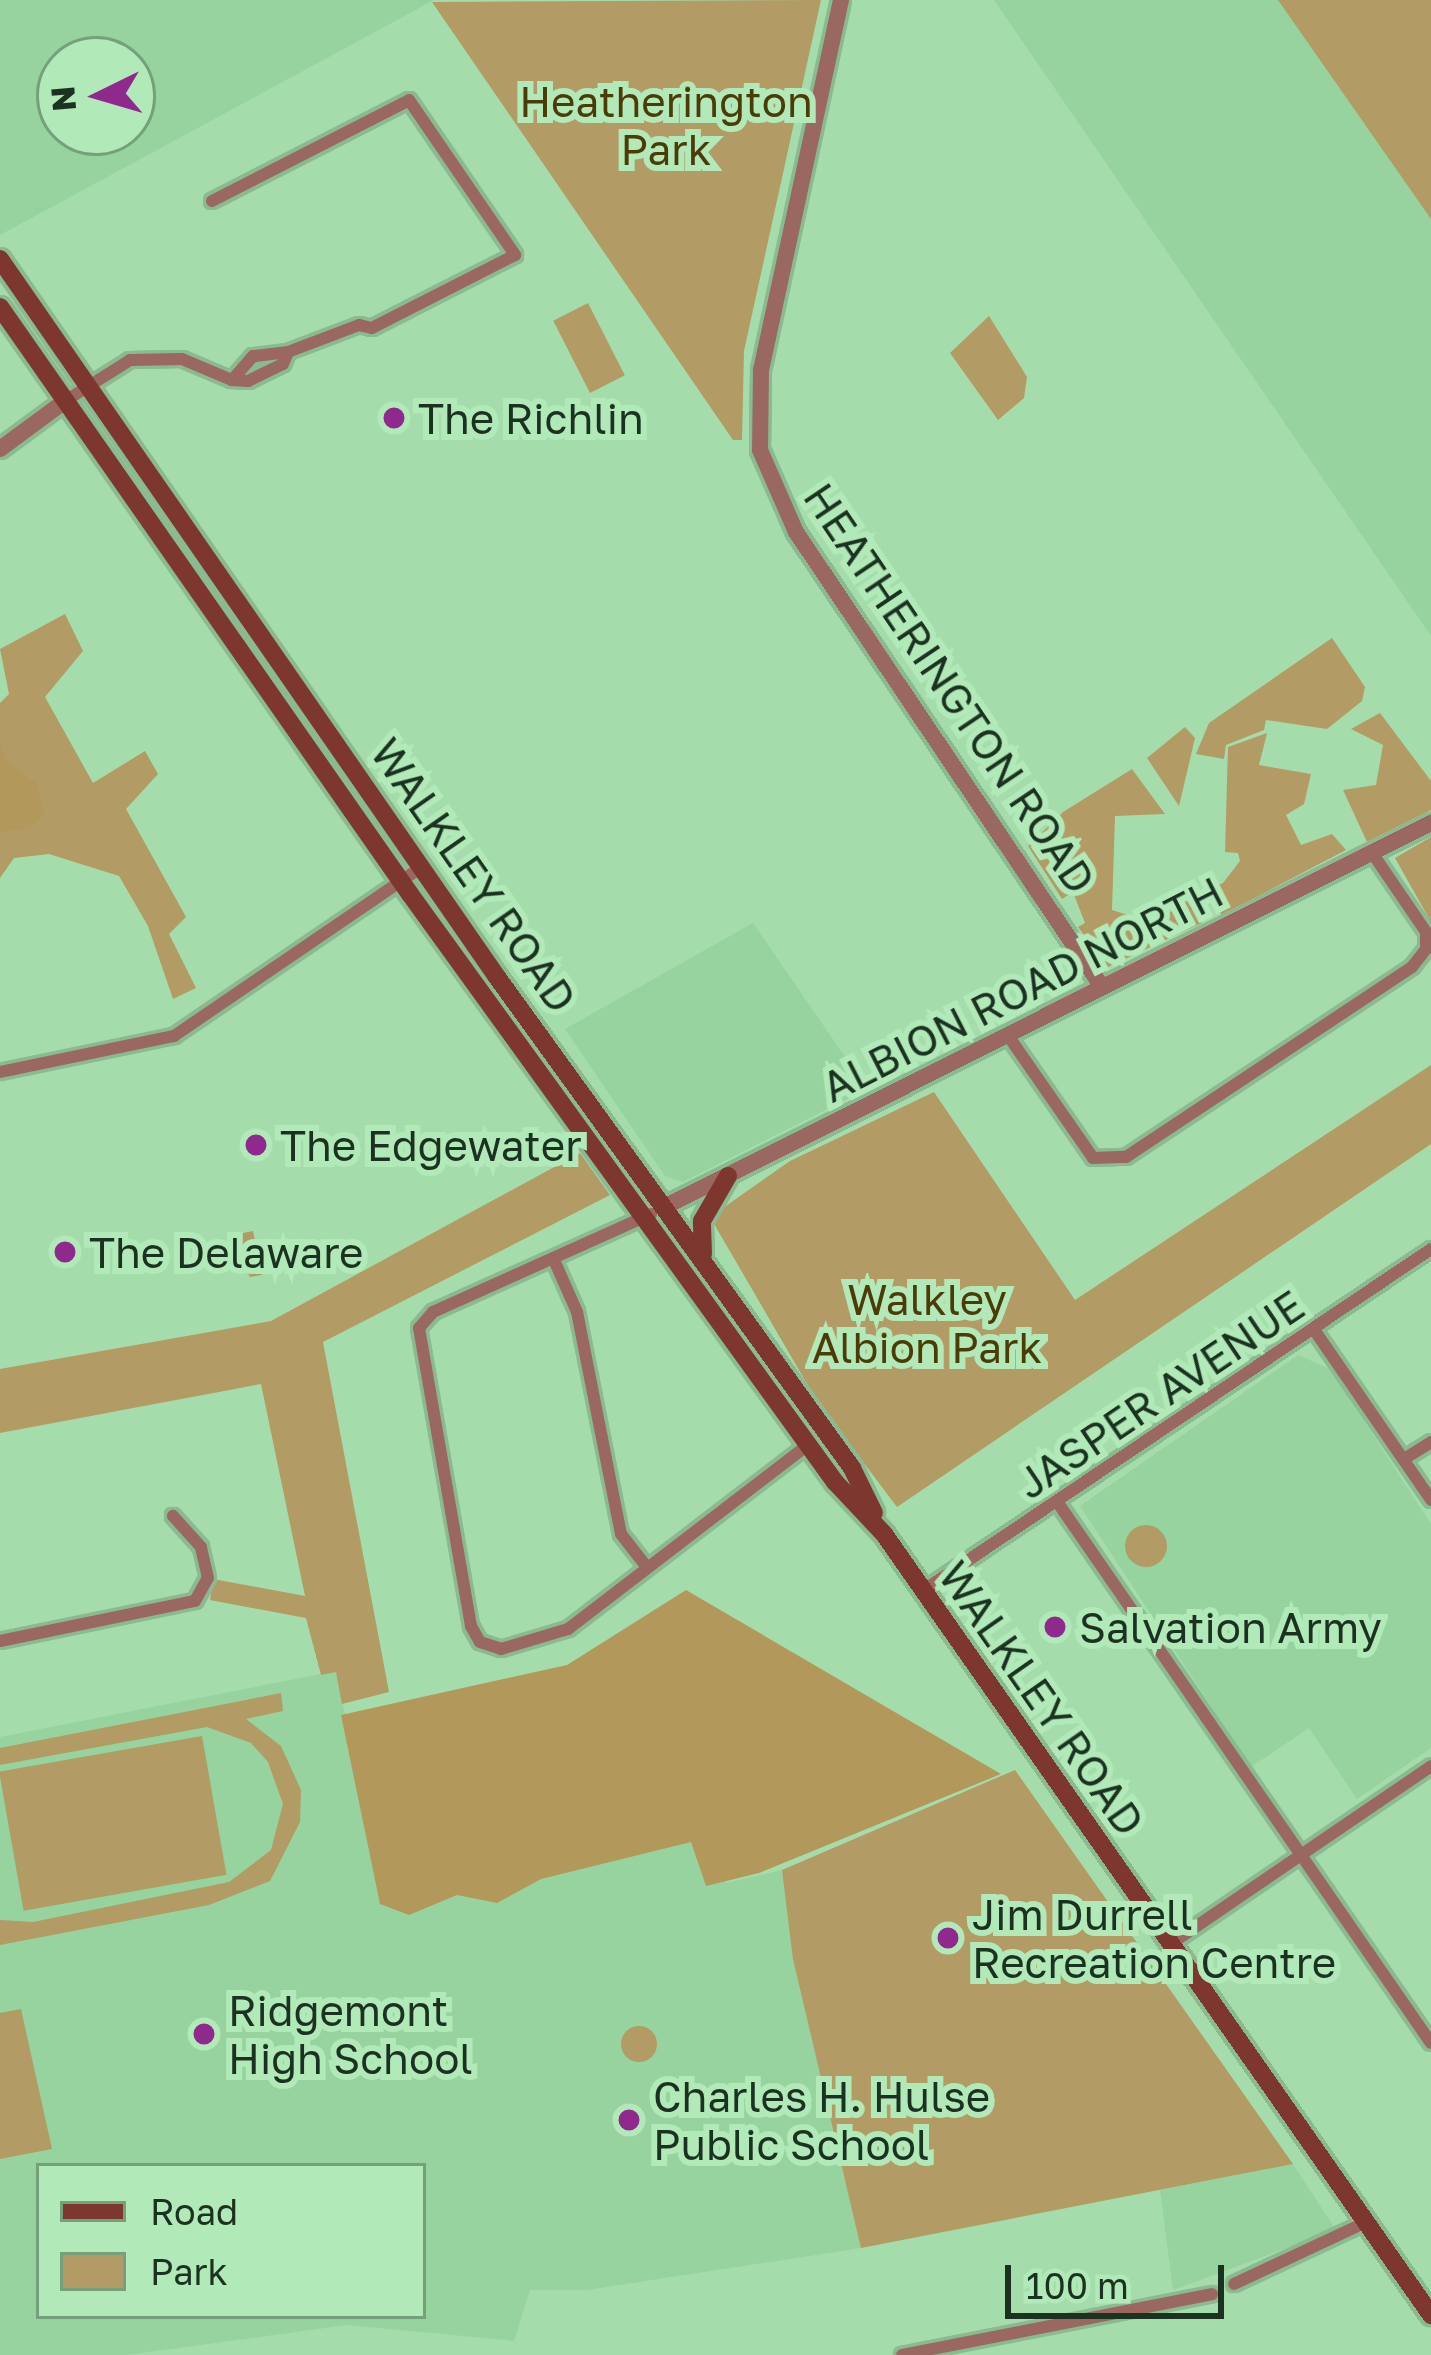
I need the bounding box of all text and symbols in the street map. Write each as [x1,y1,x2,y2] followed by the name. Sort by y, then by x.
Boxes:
[36,36,156,156] north arrow
[519,76,813,174] park label: Heatherington Park
[42,85,83,113] text: N
[418,393,644,443] place label: The Richlin
[381,405,407,431] marker: The Richlin
[794,474,1106,902] street label: HEATHERINGTON ROAD
[361,728,587,1022] street label: WALKLEY ROAD
[813,866,1231,1112] street label: ALBION ROAD NORTH
[280,1120,582,1170] place label: The Edgewater
[243,1132,269,1158] marker: The Edgewater
[89,1227,363,1277] place label: The Delaware
[52,1239,78,1265] marker: The Delaware
[812,1274,1042,1372] park label: Walkley Albion Park
[1007,1279,1313,1509] street label: JASPER AVENUE
[929,1551,1155,1845] street label: WALKLEY ROAD
[1079,1602,1382,1652] place label: Salvation Army
[1042,1614,1068,1640] marker: Salvation Army
[972,1889,1336,1988] place label: Jim Durrell Recreation Centre
[935,1925,961,1951] marker: Jim Durrell Recreation Centre
[228,1985,473,2084] place label: Ridgemont High School
[191,2021,217,2047] marker: Ridgemont High School
[653,2071,990,2170] place label: Charles H. Hulse Public School
[616,2107,642,2133] marker: Charles H. Hulse Public School
[36,2163,426,2319] legend
[150,2190,238,2233] text: Road
[1011,2241,1230,2315] scale bar
[150,2250,228,2293] text: Park
[1026,2264,1129,2307] text: 100 m

